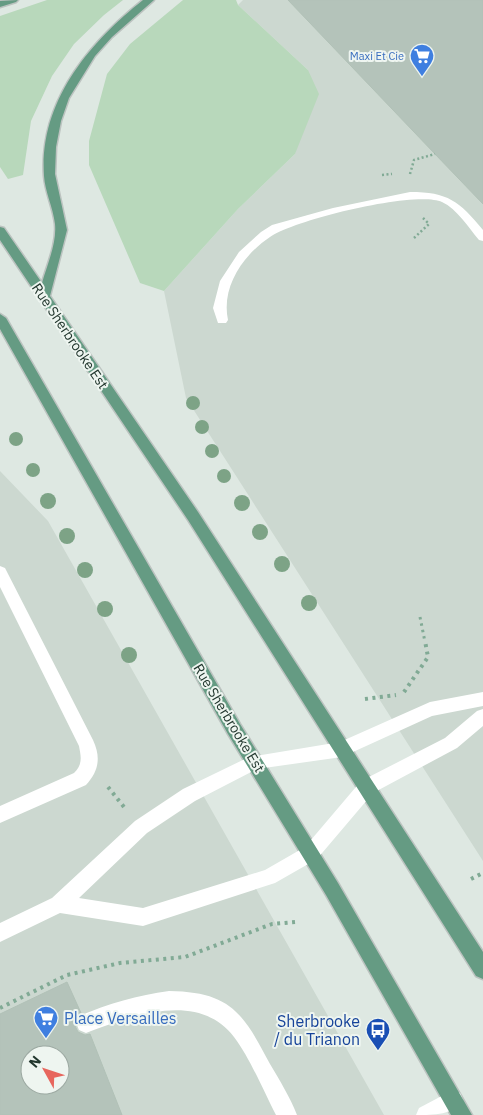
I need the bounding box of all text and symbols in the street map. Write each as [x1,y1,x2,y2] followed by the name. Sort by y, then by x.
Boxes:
[409,43,435,77] supermarket icon: Maxi Et Cie
[350,49,404,63] place label: Maxi Et Cie
[28,280,112,392] street label: Rue Sherbrooke Est
[189,660,269,776] street label: Rue Sherbrooke Est
[33,1005,59,1039] supermarket icon: Place Versailles
[64,1008,177,1028] place label: Place Versailles
[274,1011,360,1049] place label: Sherbrooke / du Trianon
[365,1017,391,1051] bus stop icon: Sherbrooke / du Trianon
[20,1045,70,1095] north arrow
[25,1052,45,1071] text: N

